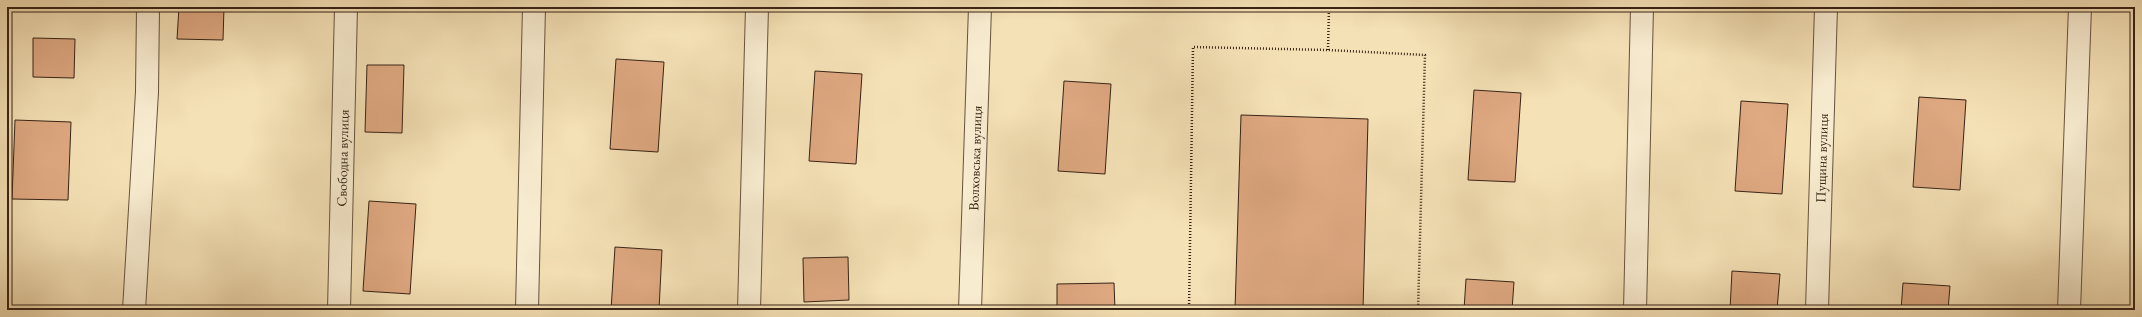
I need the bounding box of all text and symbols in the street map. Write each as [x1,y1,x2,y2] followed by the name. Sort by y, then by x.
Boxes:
[964,105,986,211] street label: Волховська вулиця
[332,109,353,207] street label: Свободна вулиця
[1811,113,1832,203] street label: Пущина вулиця

